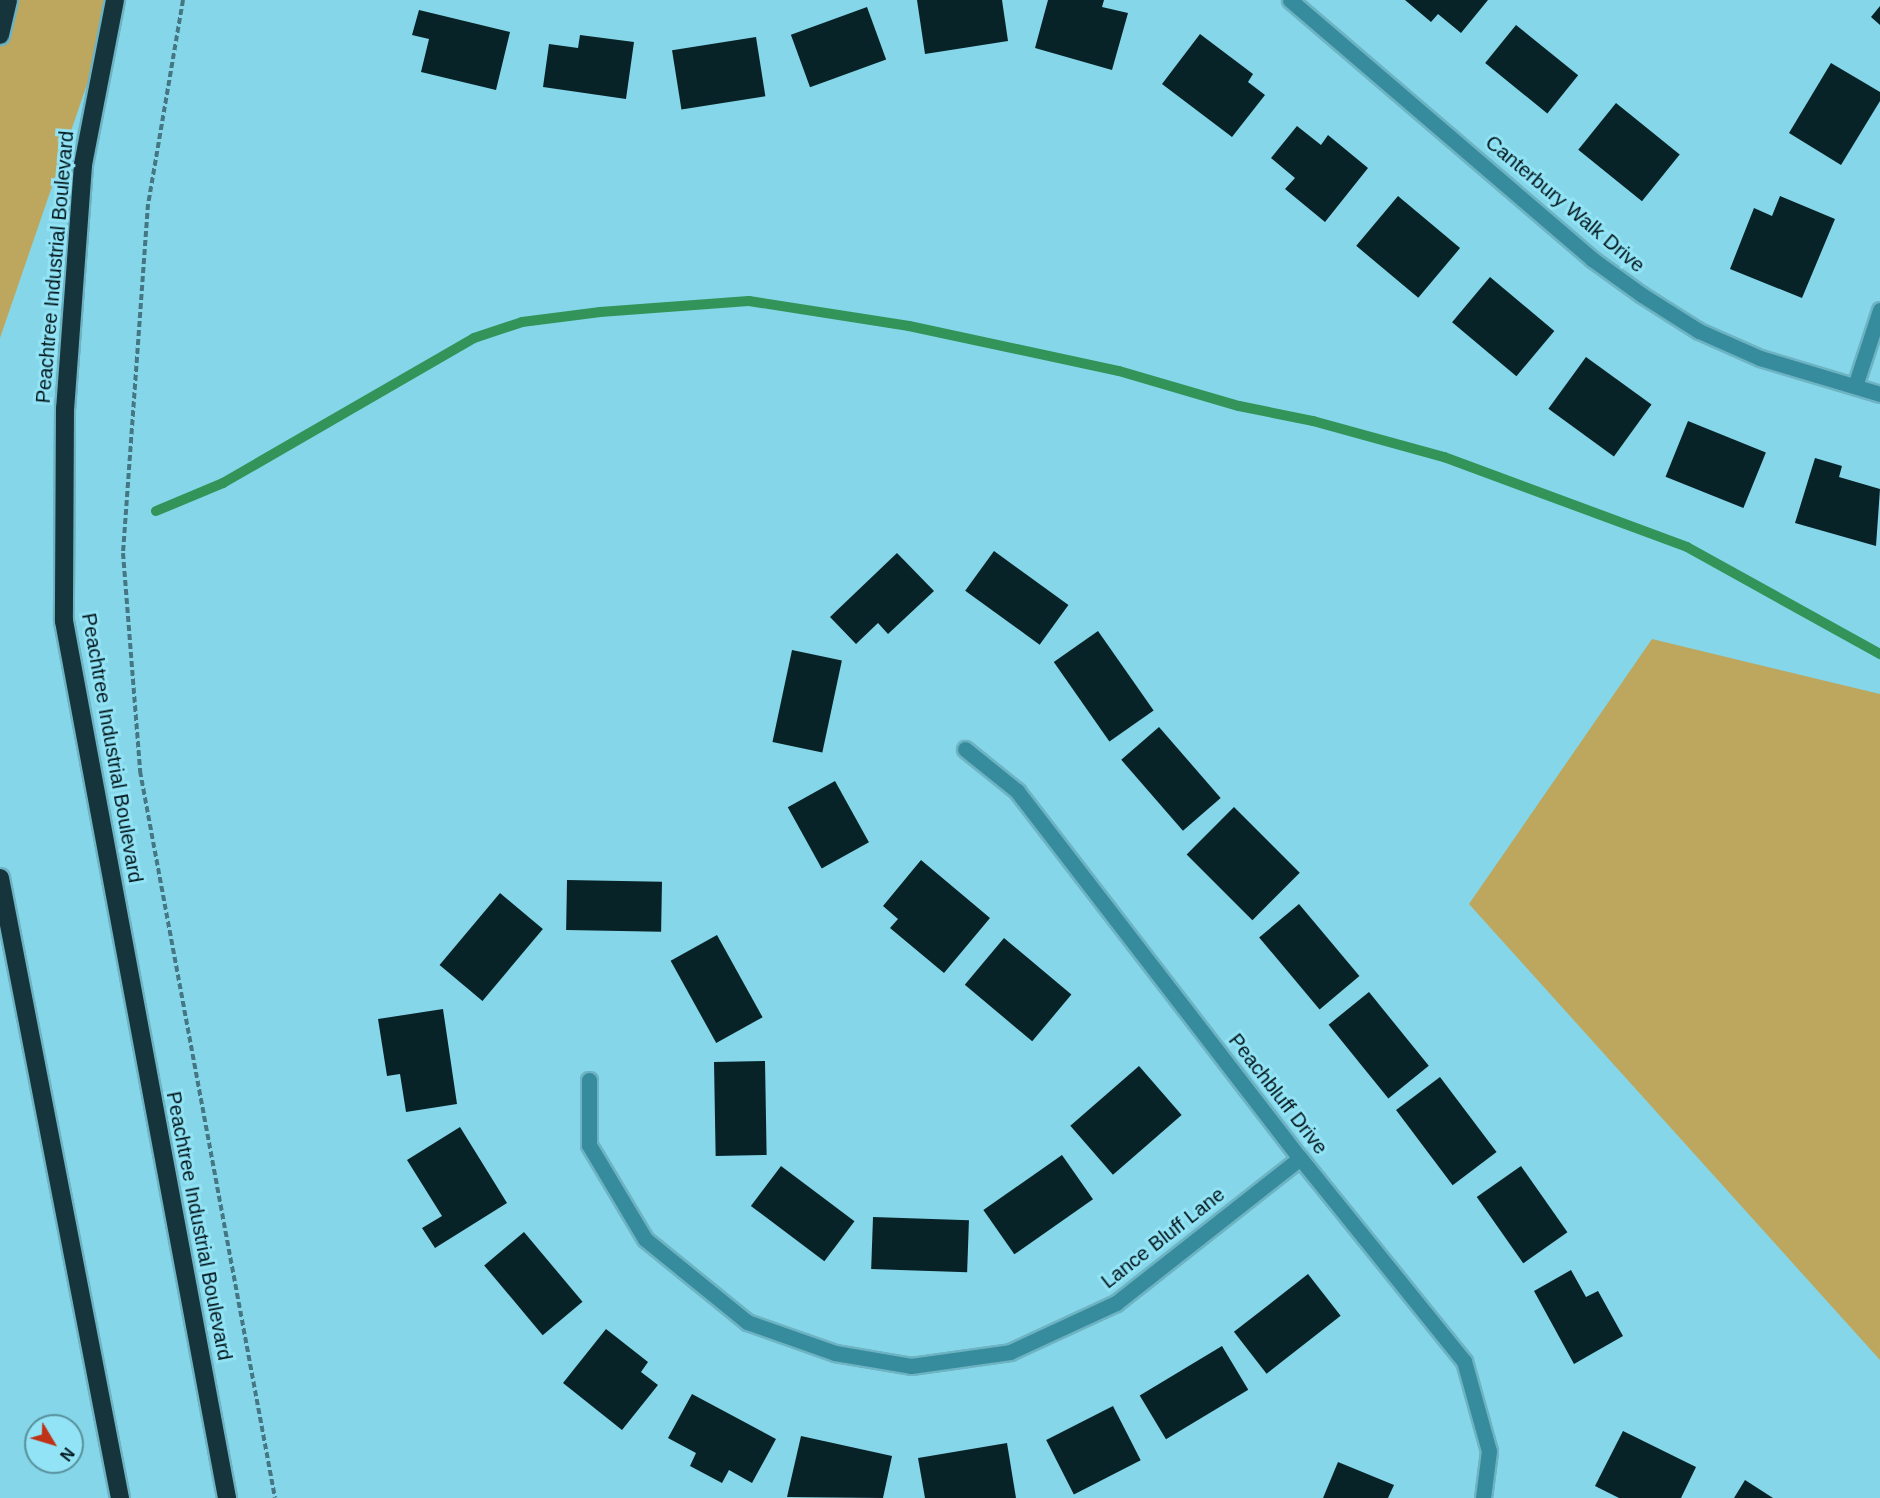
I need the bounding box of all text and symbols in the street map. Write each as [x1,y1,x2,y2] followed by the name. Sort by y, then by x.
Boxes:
[31,130,79,404] street label: Peachtree Industrial Boulevard
[1481,130,1649,278] street label: Canterbury Walk Drive
[76,611,148,885] street label: Peachtree Industrial Boulevard
[1223,1029,1333,1159] street label: Peachbluff Drive
[161,1089,237,1363] street label: Peachtree Industrial Boulevard
[1097,1182,1229,1294] street label: Lance Bluff Lane
[24,1414,84,1474] north arrow
[57,1444,77,1464] text: N

